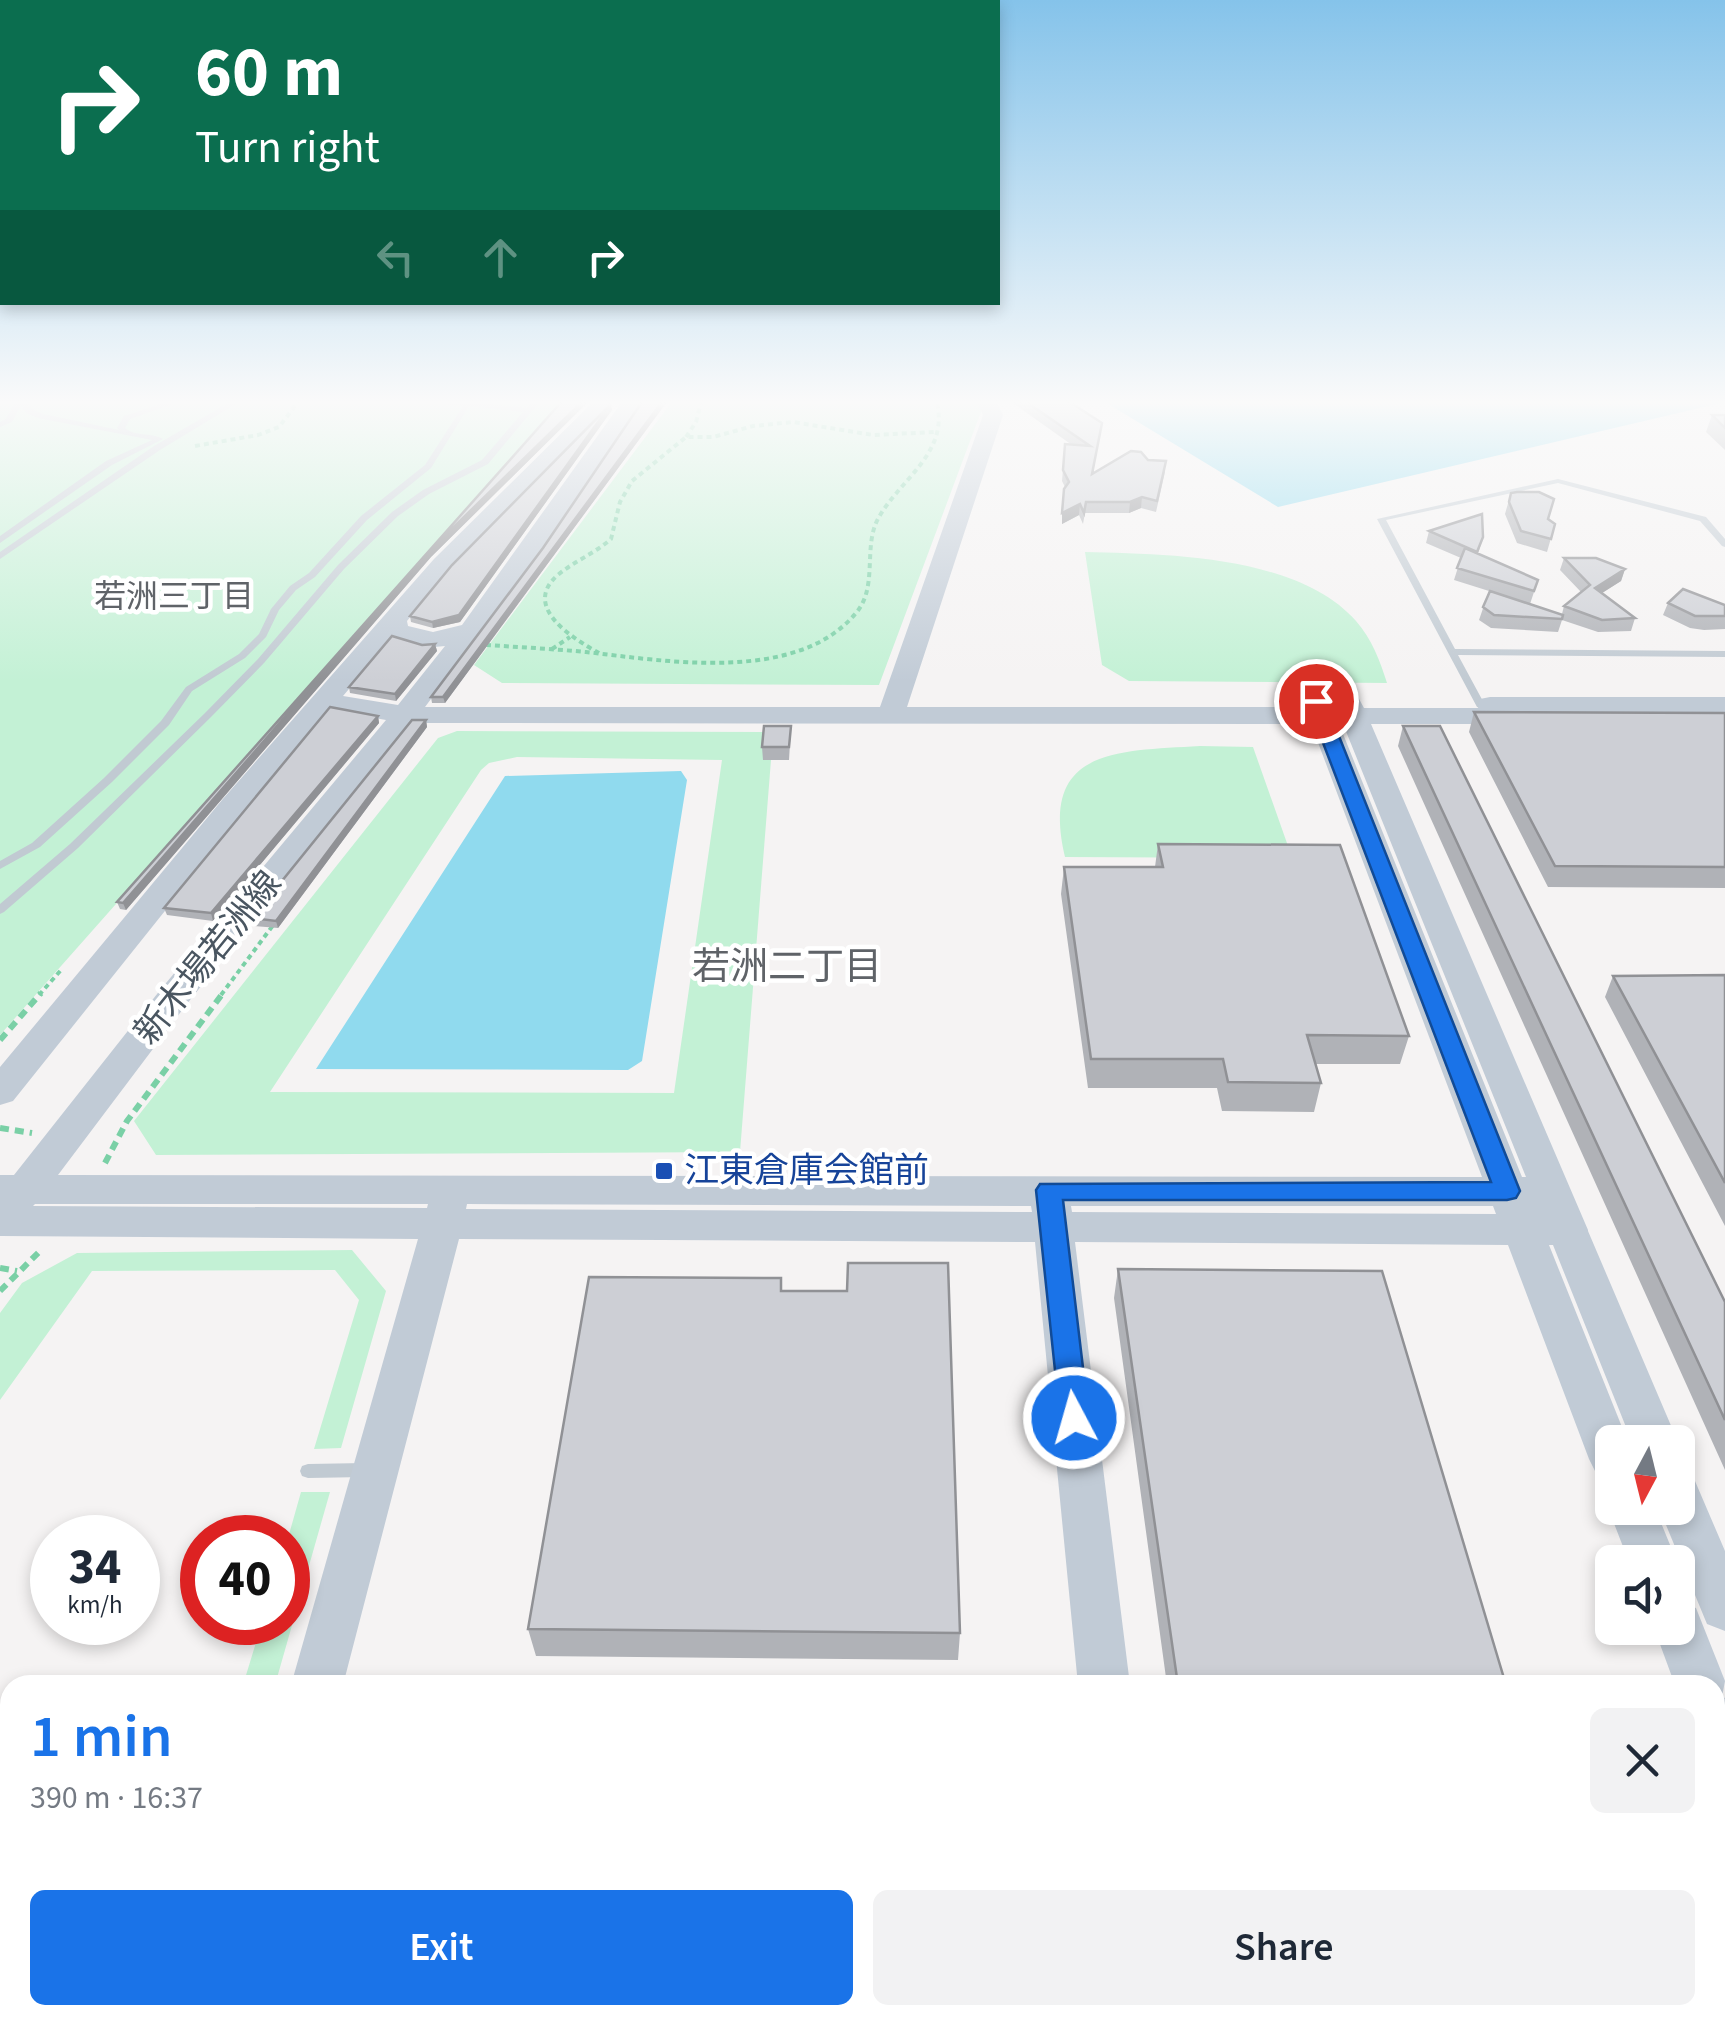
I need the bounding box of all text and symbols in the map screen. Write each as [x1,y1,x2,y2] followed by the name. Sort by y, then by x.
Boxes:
[195,23,343,123] text: 60 m
[30,40,160,170] icon: right
[195,116,380,180] text: Turn right
[368,230,423,285] icon: left
[473,230,528,285] icon: ahead
[578,230,633,285] icon: right
[94,574,254,620] district label: 若洲三丁目
[1274,659,1359,744] pin
[1289,674,1344,729] icon: arrive
[122,861,294,1055] street label: 新木場若洲線
[692,940,882,994] district label: 若洲二丁目
[684,1146,929,1196] place label: 江東倉庫会館前
[653,1160,675,1182] marker: 江東倉庫会館前
[1022,1366,1126,1470] position arrow
[1595,1425,1695,1525] north arrow
[1595,1425,1695,1645] map controls
[180,1515,310,1645] speed limit sign: 40
[69,1532,121,1603] text: 34
[1595,1545,1695,1645] button: sound
[67,1587,123,1623] text: km/h
[30,1695,173,1780] text: 1 min
[1590,1708,1695,1813] button: close
[30,1775,203,1821] text: 390 m · 16:37
[30,1890,853,2005] button: Exit
[873,1890,1695,2005] button: Share

